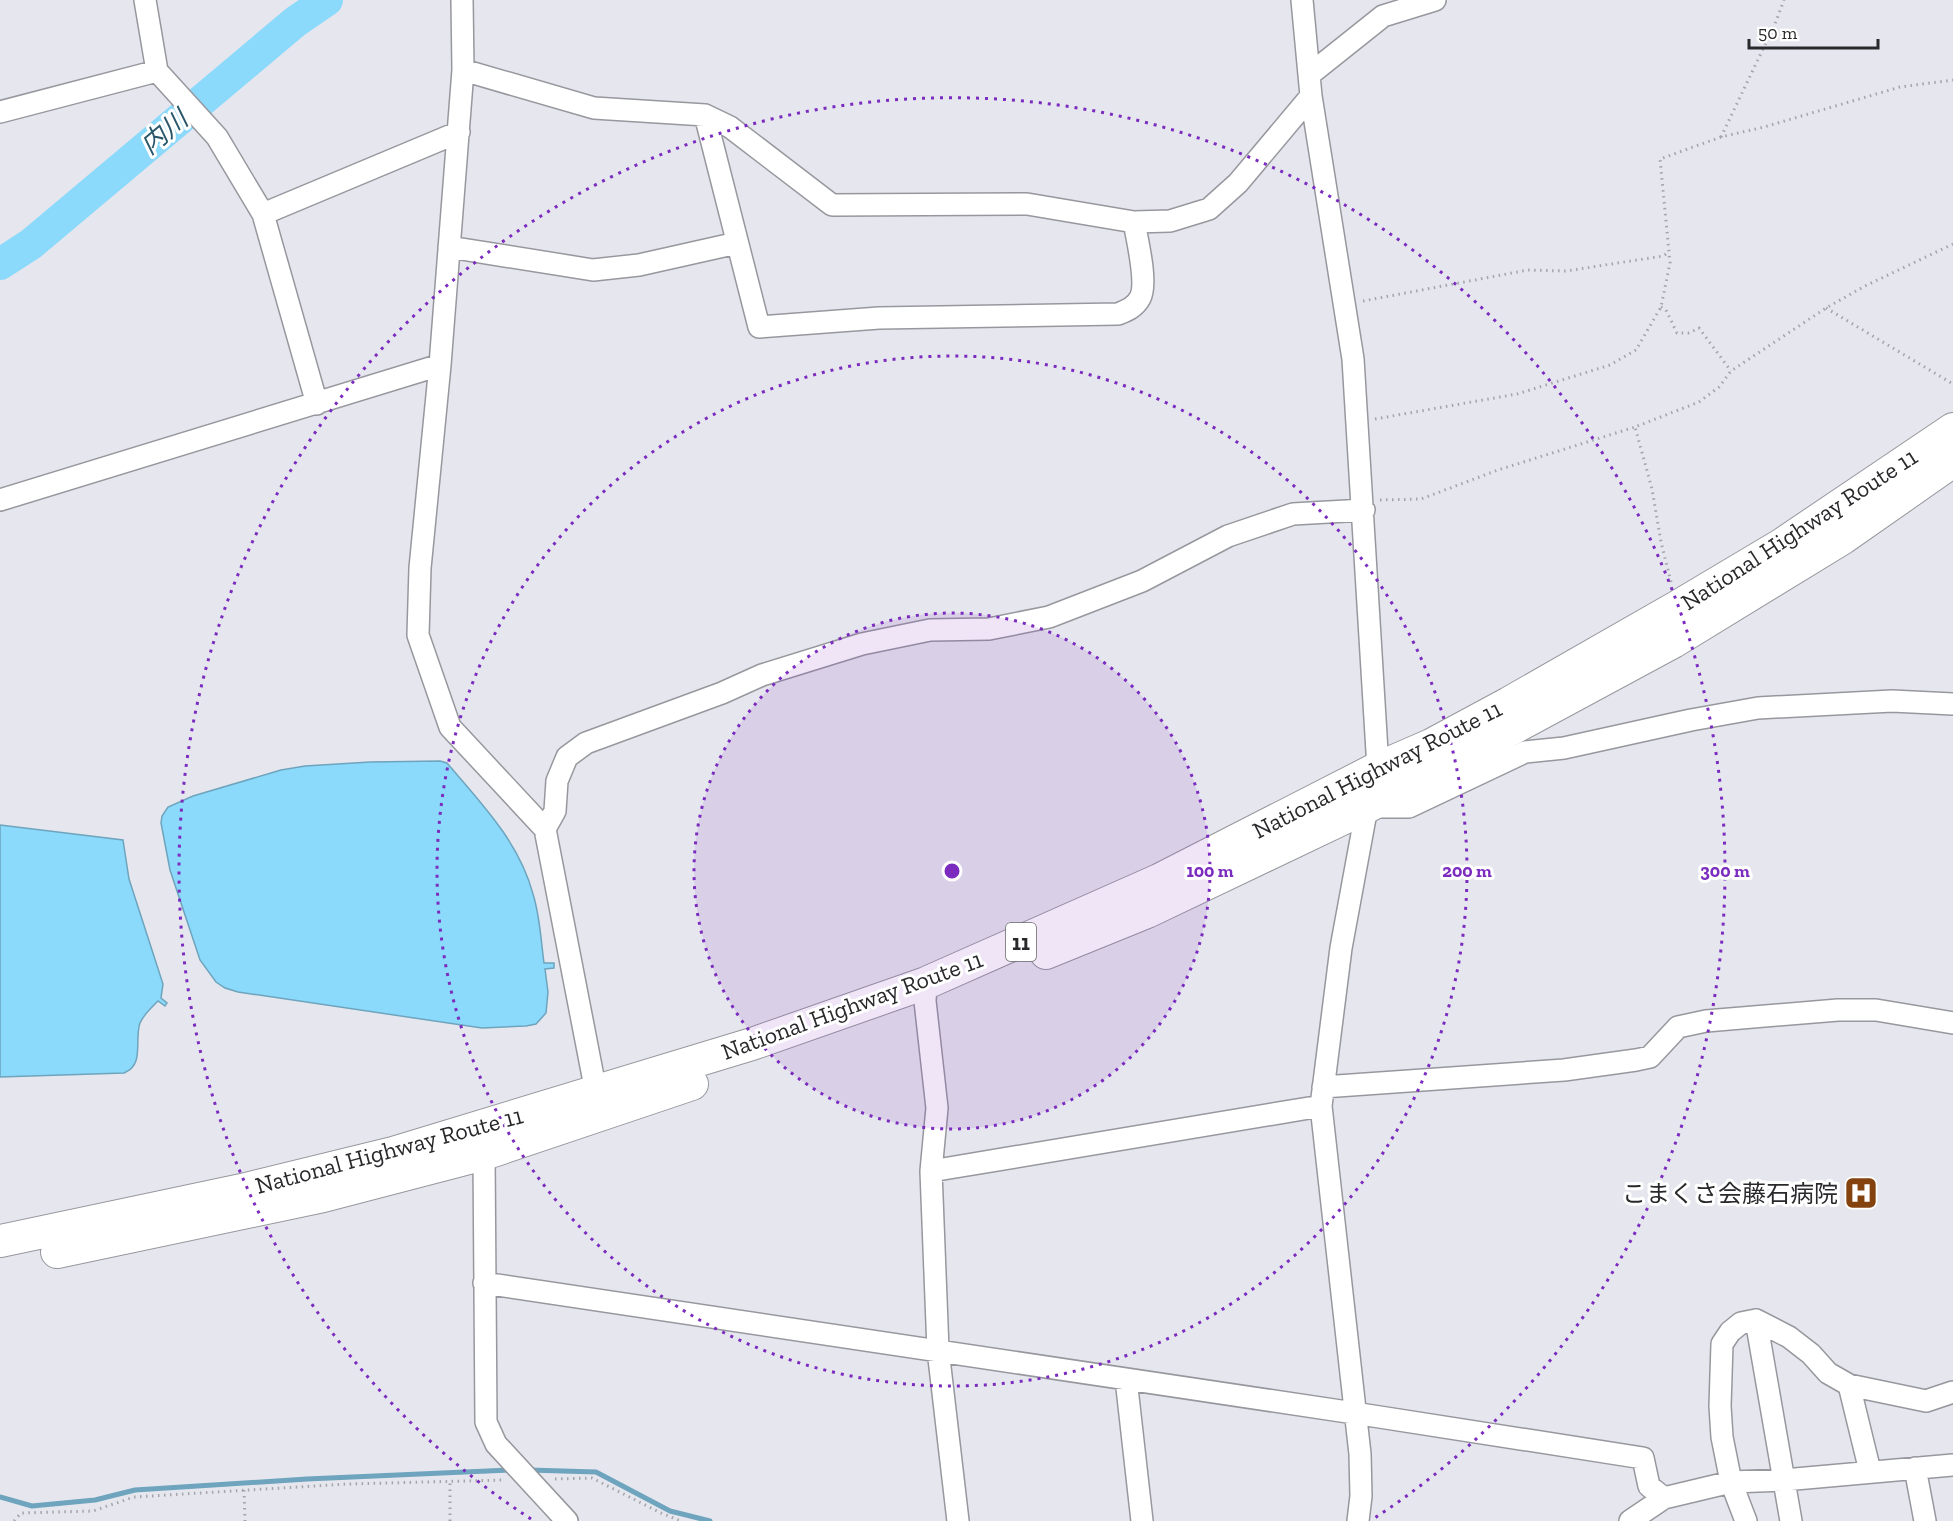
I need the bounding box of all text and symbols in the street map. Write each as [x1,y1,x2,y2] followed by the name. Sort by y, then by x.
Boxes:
[1749,12,1878,50] scale bar
[1758,22,1798,44] text: 50 m
[134,101,196,161] water label: 内川
[1675,442,1923,616] street label: National Highway Route 11
[1248,693,1506,845] street label: National Highway Route 11
[1186,860,1234,882] text: 100 m
[1442,860,1492,882] text: 200 m
[1700,860,1750,882] text: 300 m
[942,861,962,881] centre of rings
[1006,923,1036,961] road number: 11
[717,944,987,1066] street label: National Highway Route 11
[252,1100,526,1200] street label: National Highway Route 11
[1843,1175,1879,1211] hospital icon: こまくさ会藤石病院
[1622,1179,1838,1208] place label: こまくさ会藤石病院

